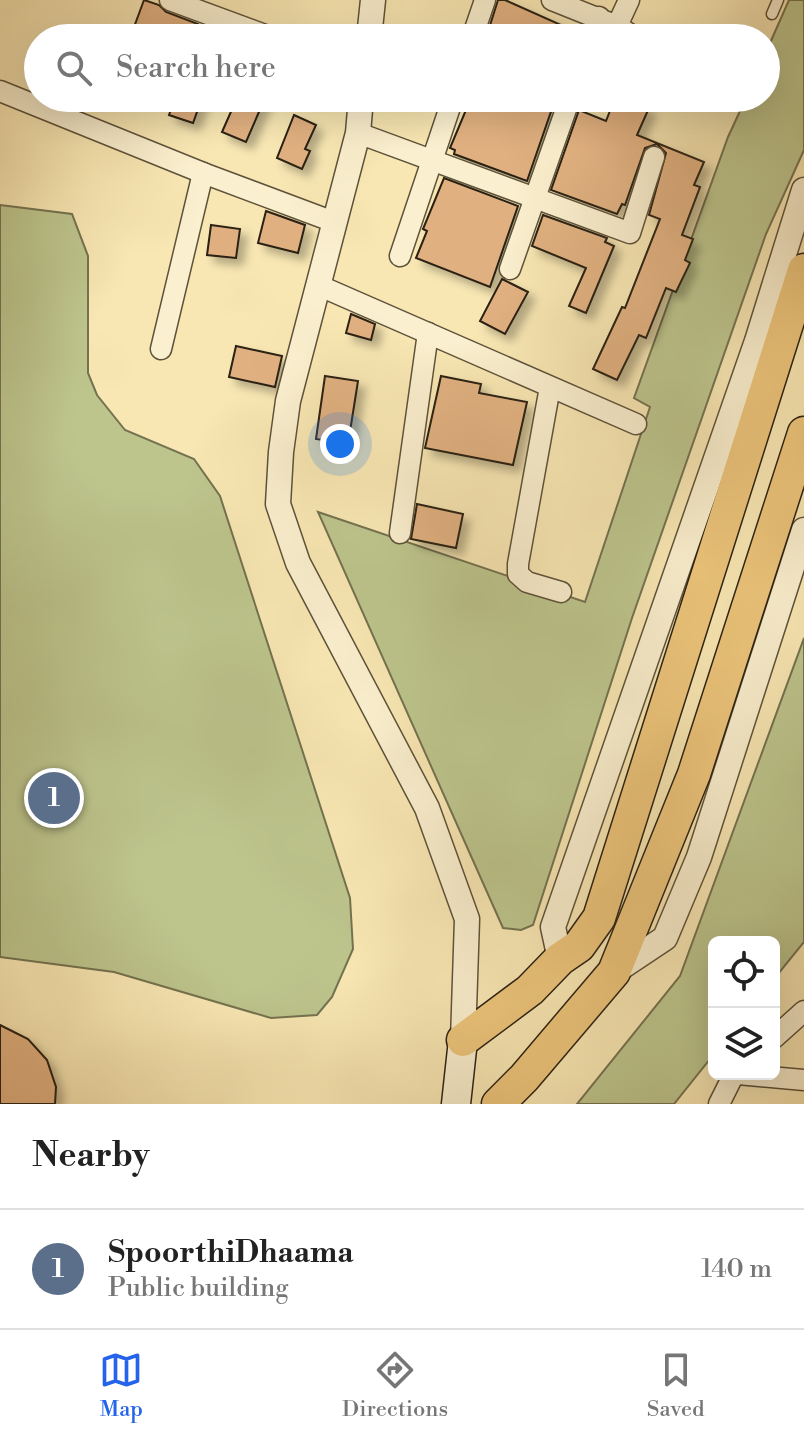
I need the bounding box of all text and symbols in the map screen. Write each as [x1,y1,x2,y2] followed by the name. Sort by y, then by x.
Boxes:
[24,24,780,112] search box
[52,46,96,90] icon: search
[116,49,276,87] text: Search here
[320,424,360,464] your location
[28,768,80,828] pin: 1
[708,936,780,1080] map controls
[708,936,780,1008] button: locate
[708,1008,780,1080] button: layers
[32,1135,150,1177] text: Nearby
[108,1234,353,1272] text: SpoorthiDhaama
[52,1253,64,1285] text: 1
[701,1253,772,1285] text: 140 m
[108,1272,289,1304] text: Public building
[99,1348,143,1423] tab: Map
[342,1348,448,1423] tab: Directions
[647,1348,705,1423] tab: Saved

